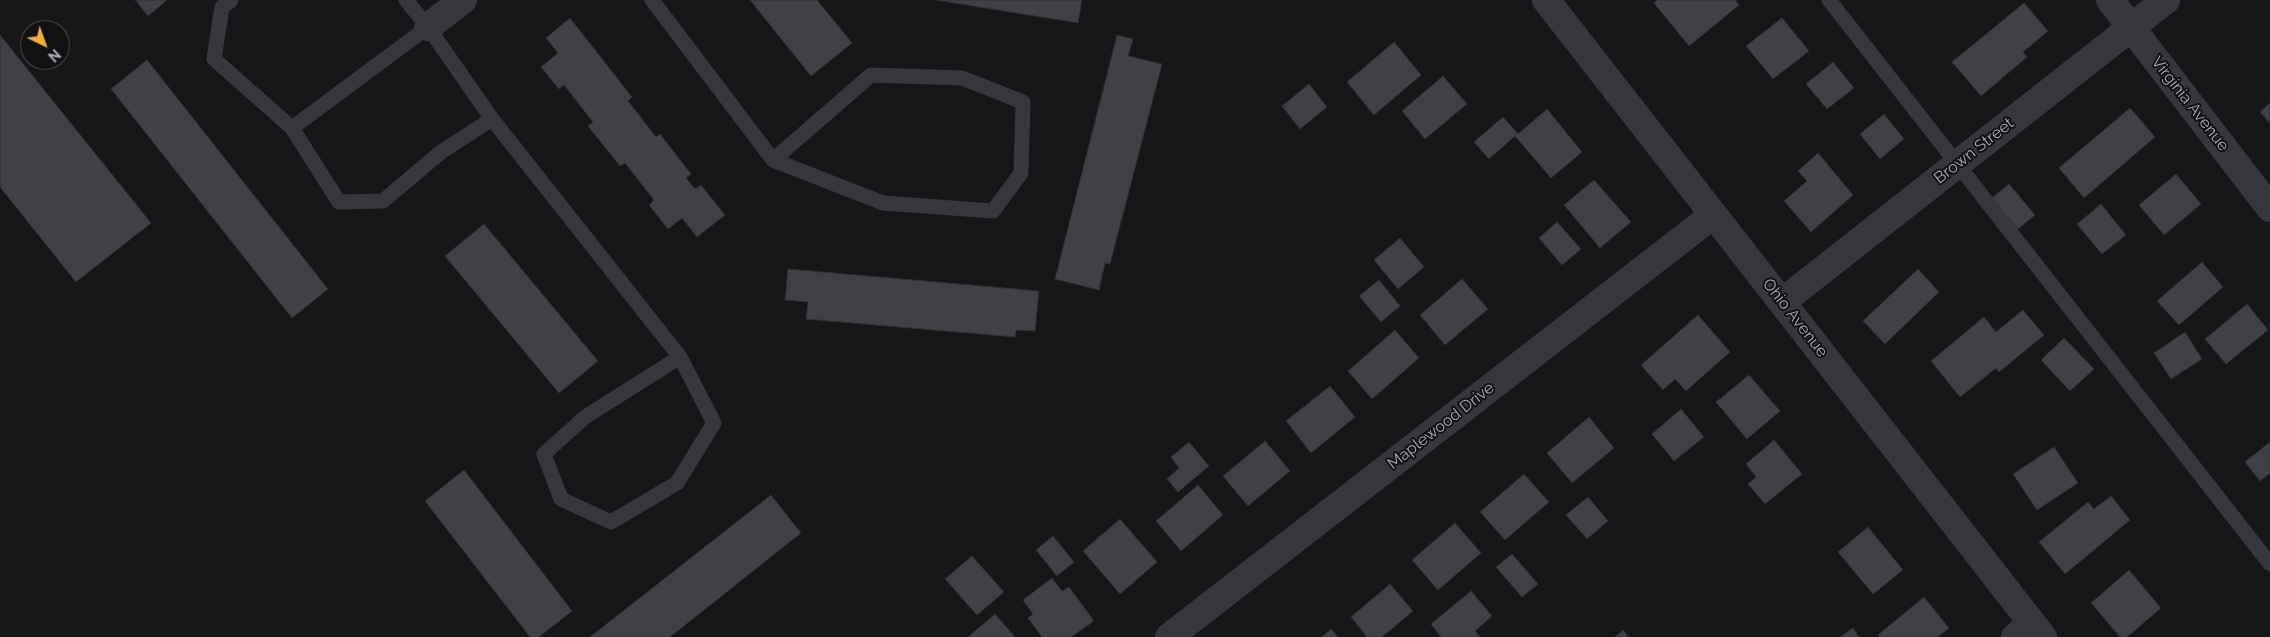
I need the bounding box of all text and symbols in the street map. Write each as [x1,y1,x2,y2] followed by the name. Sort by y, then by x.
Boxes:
[20,20,70,70] north arrow
[45,46,64,65] text: N
[2147,53,2233,155] street label: Virginia Avenue
[1930,114,2018,188] street label: Brown Street
[1758,275,1832,361] street label: Ohio Avenue
[1384,378,1498,474] street label: Maplewood Drive

